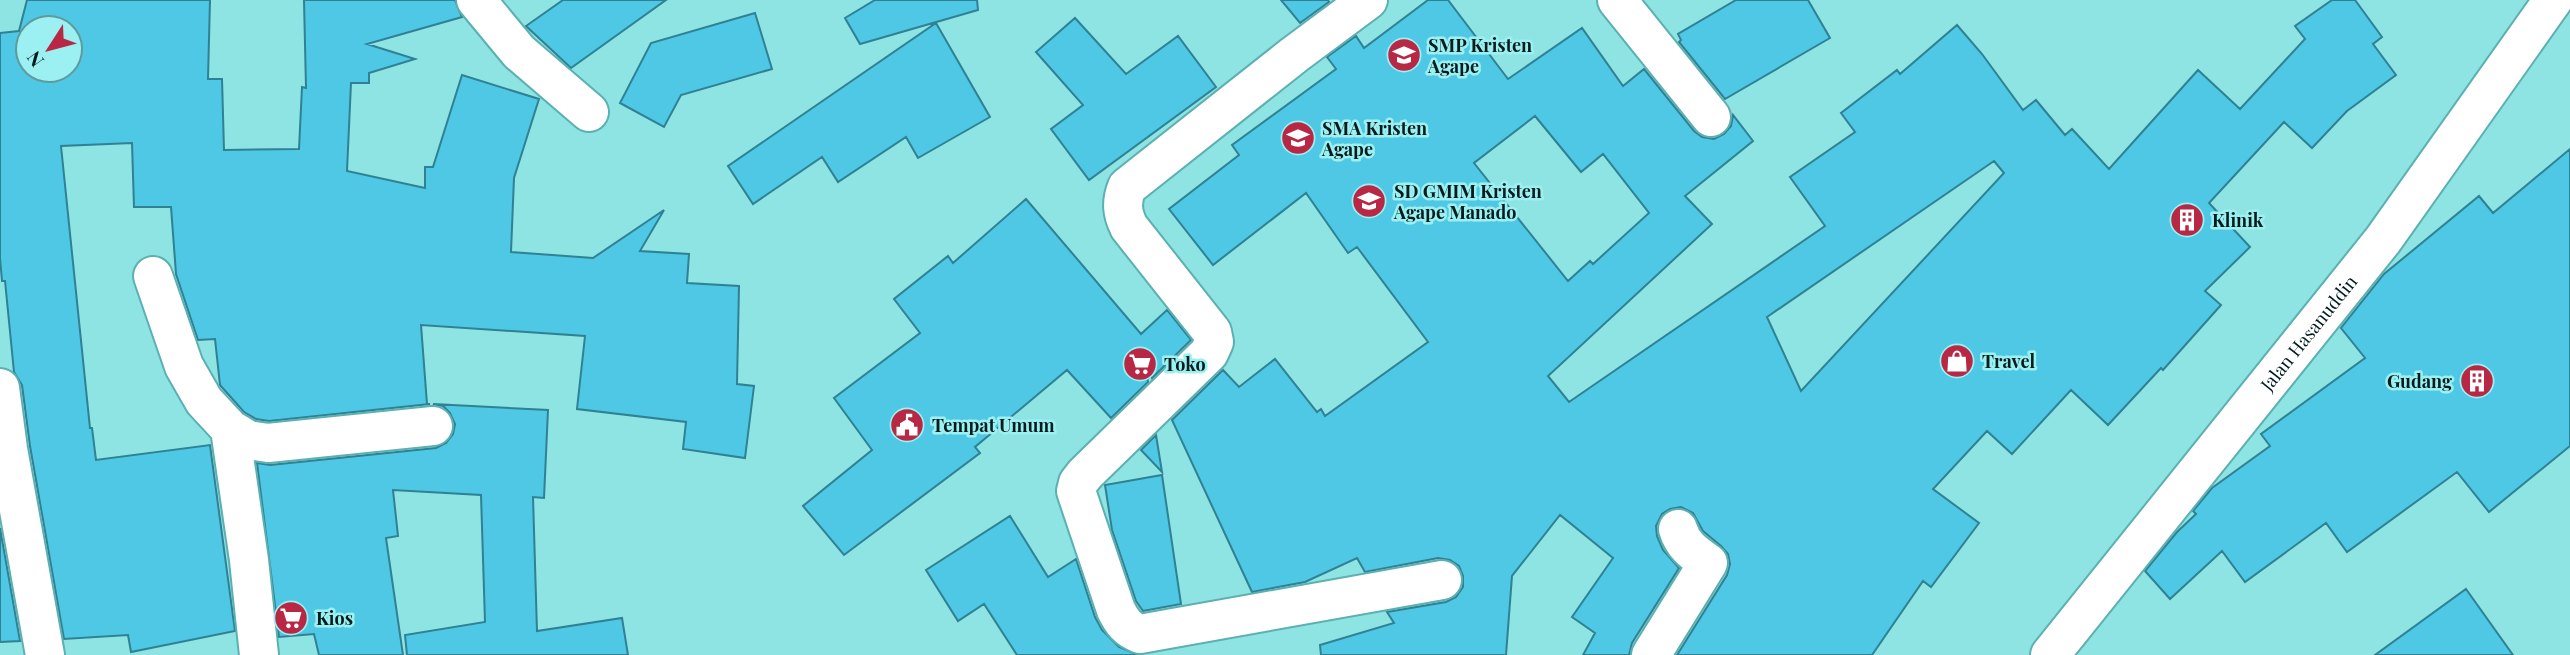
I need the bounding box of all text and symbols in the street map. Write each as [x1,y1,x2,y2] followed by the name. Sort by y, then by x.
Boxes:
[14,14,84,84] north arrow
[1427,33,1532,78] place label: SMP Kristen Agape
[1385,36,1423,74] school or university icon: SMP Kristen Agape
[20,46,49,73] text: N
[1321,116,1427,161] place label: SMA Kristen Agape
[1279,119,1317,157] school or university icon: SMA Kristen Agape
[1393,179,1542,224] place label: SD GMIM Kristen Agape Manado
[1350,182,1388,220] school or university icon: SD GMIM Kristen Agape Manado
[2168,201,2206,239] building icon: Klinik
[2212,208,2264,232] place label: Klinik
[2254,270,2362,396] street label: Jalan Hasanuddin
[1938,342,1976,380] shop icon: Travel
[1121,345,1159,383] supermarket icon: Toko
[1982,349,2036,373] place label: Travel
[1164,352,1206,376] place label: Toko
[2458,362,2496,400] building icon: Gudang
[2387,369,2452,393] place label: Gudang
[888,406,926,444] public building icon: Tempat Umum
[932,413,1055,437] place label: Tempat Umum
[272,599,310,637] supermarket icon: Kios
[316,606,353,630] place label: Kios

